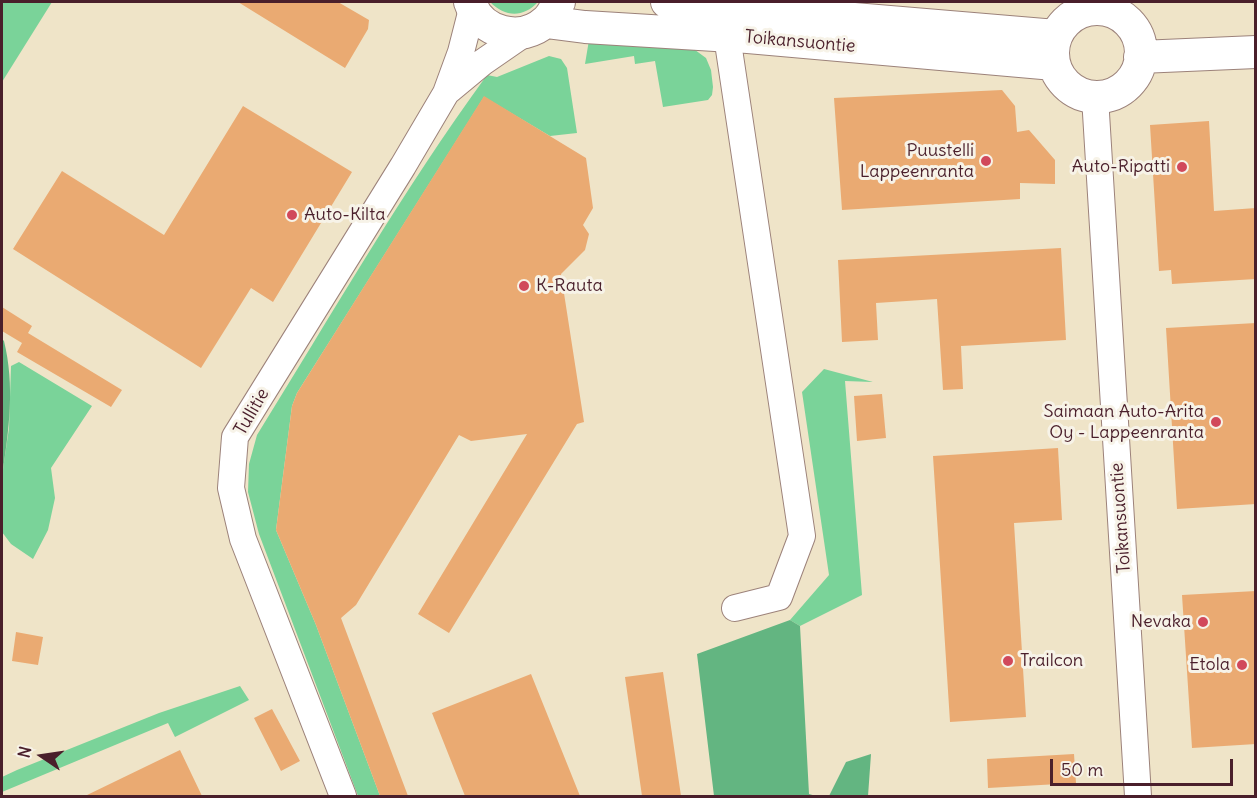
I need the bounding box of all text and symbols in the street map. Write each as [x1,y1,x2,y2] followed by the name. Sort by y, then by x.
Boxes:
[744,26,856,58] street label: Toikansuontie
[860,140,974,182] place label: Puustelli Lappeenranta
[979,154,993,168] marker: Puustelli Lappeenranta
[1072,156,1170,178] place label: Auto-Ripatti
[1175,160,1189,174] marker: Auto-Ripatti
[304,204,385,226] place label: Auto-Kilta
[285,208,299,222] marker: Auto-Kilta
[536,275,603,297] place label: K-Rauta
[517,279,531,293] marker: K-Rauta
[230,385,274,439] street label: Tullitie
[1043,401,1204,444] place label: Saimaan Auto-Arita Oy - Lappeenranta
[1209,415,1223,429] marker: Saimaan Auto-Arita Oy - Lappeenranta
[1106,462,1136,574] street label: Toikansuontie
[1131,611,1191,633] place label: Nevaka
[1196,615,1210,629] marker: Nevaka
[1020,650,1083,672] place label: Trailcon
[1001,654,1015,668] marker: Trailcon
[1189,654,1230,676] place label: Etola
[1235,658,1249,672] marker: Etola
[12,726,72,786] north arrow
[13,744,35,760] text: N
[1053,747,1236,785] scale bar
[1061,758,1103,781] text: 50 m

